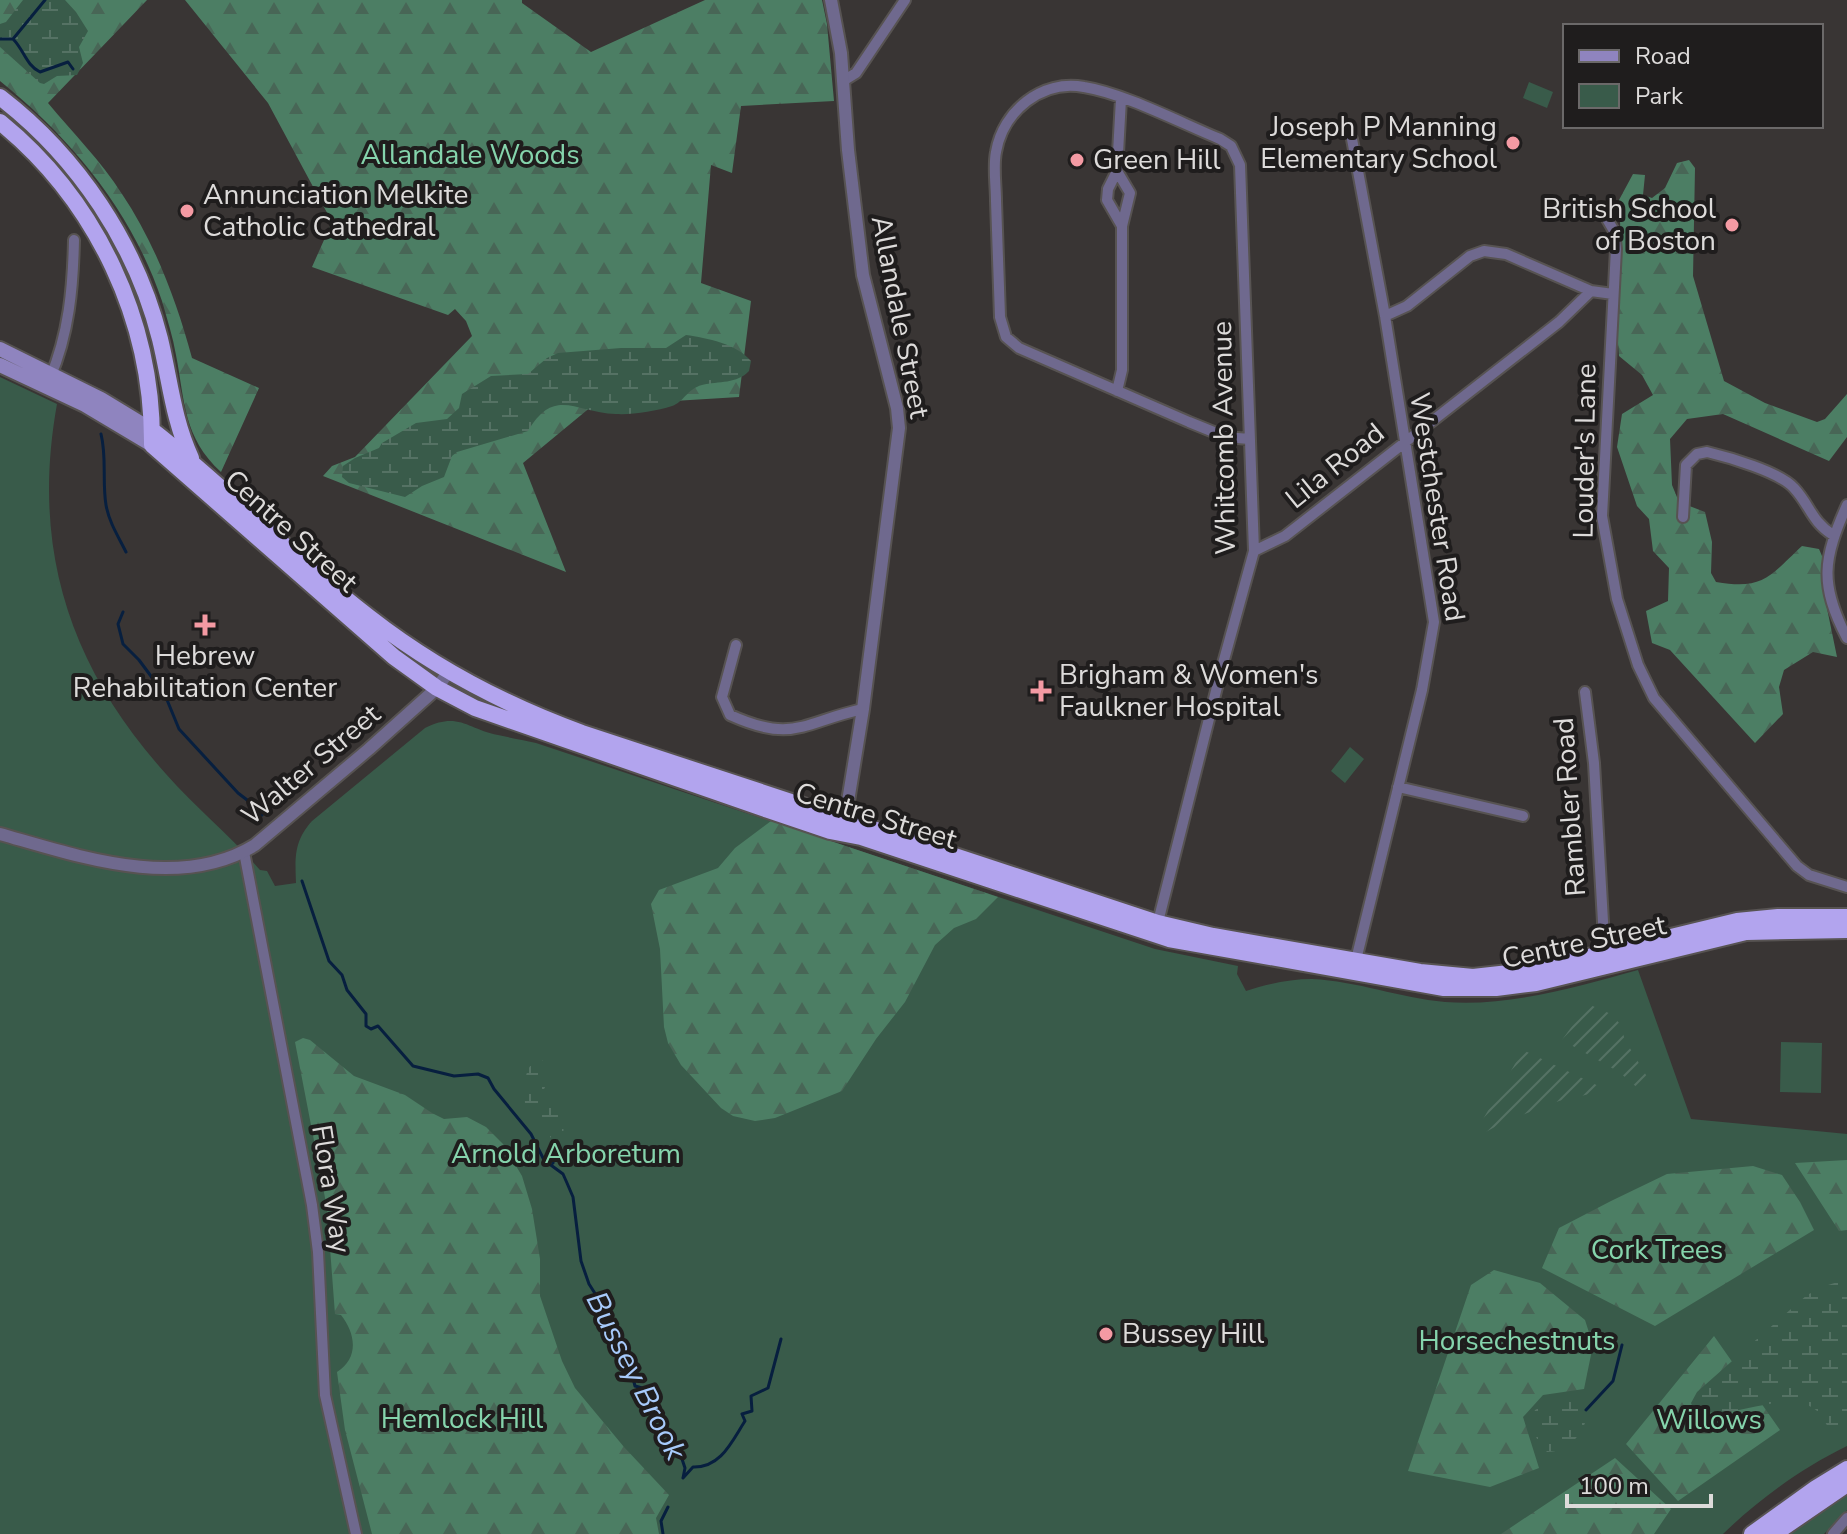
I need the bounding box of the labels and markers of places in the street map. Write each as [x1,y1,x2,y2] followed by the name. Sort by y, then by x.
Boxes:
[1260,108,1498,178] place label: Joseph P Manning Elementary School
[1504,134,1522,152] marker: Joseph P Manning Elementary School
[1093,141,1221,179] place label: Green Hill
[1068,151,1086,169] marker: Green Hill
[203,176,468,246] place label: Annunciation Melkite Catholic Cathedral
[1542,190,1717,260] place label: British School of Boston
[178,202,196,220] marker: Annunciation Melkite Catholic Cathedral
[1723,216,1741,234] marker: British School of Boston
[194,614,216,636] marker: Hebrew Rehabilitation Center
[73,637,337,707] place label: Hebrew Rehabilitation Center
[1059,656,1319,726] place label: Brigham & Women's Faulkner Hospital
[1030,680,1052,702] marker: Brigham & Women's Faulkner Hospital
[1122,1315,1265,1353] place label: Bussey Hill
[1097,1325,1115,1343] marker: Bussey Hill

